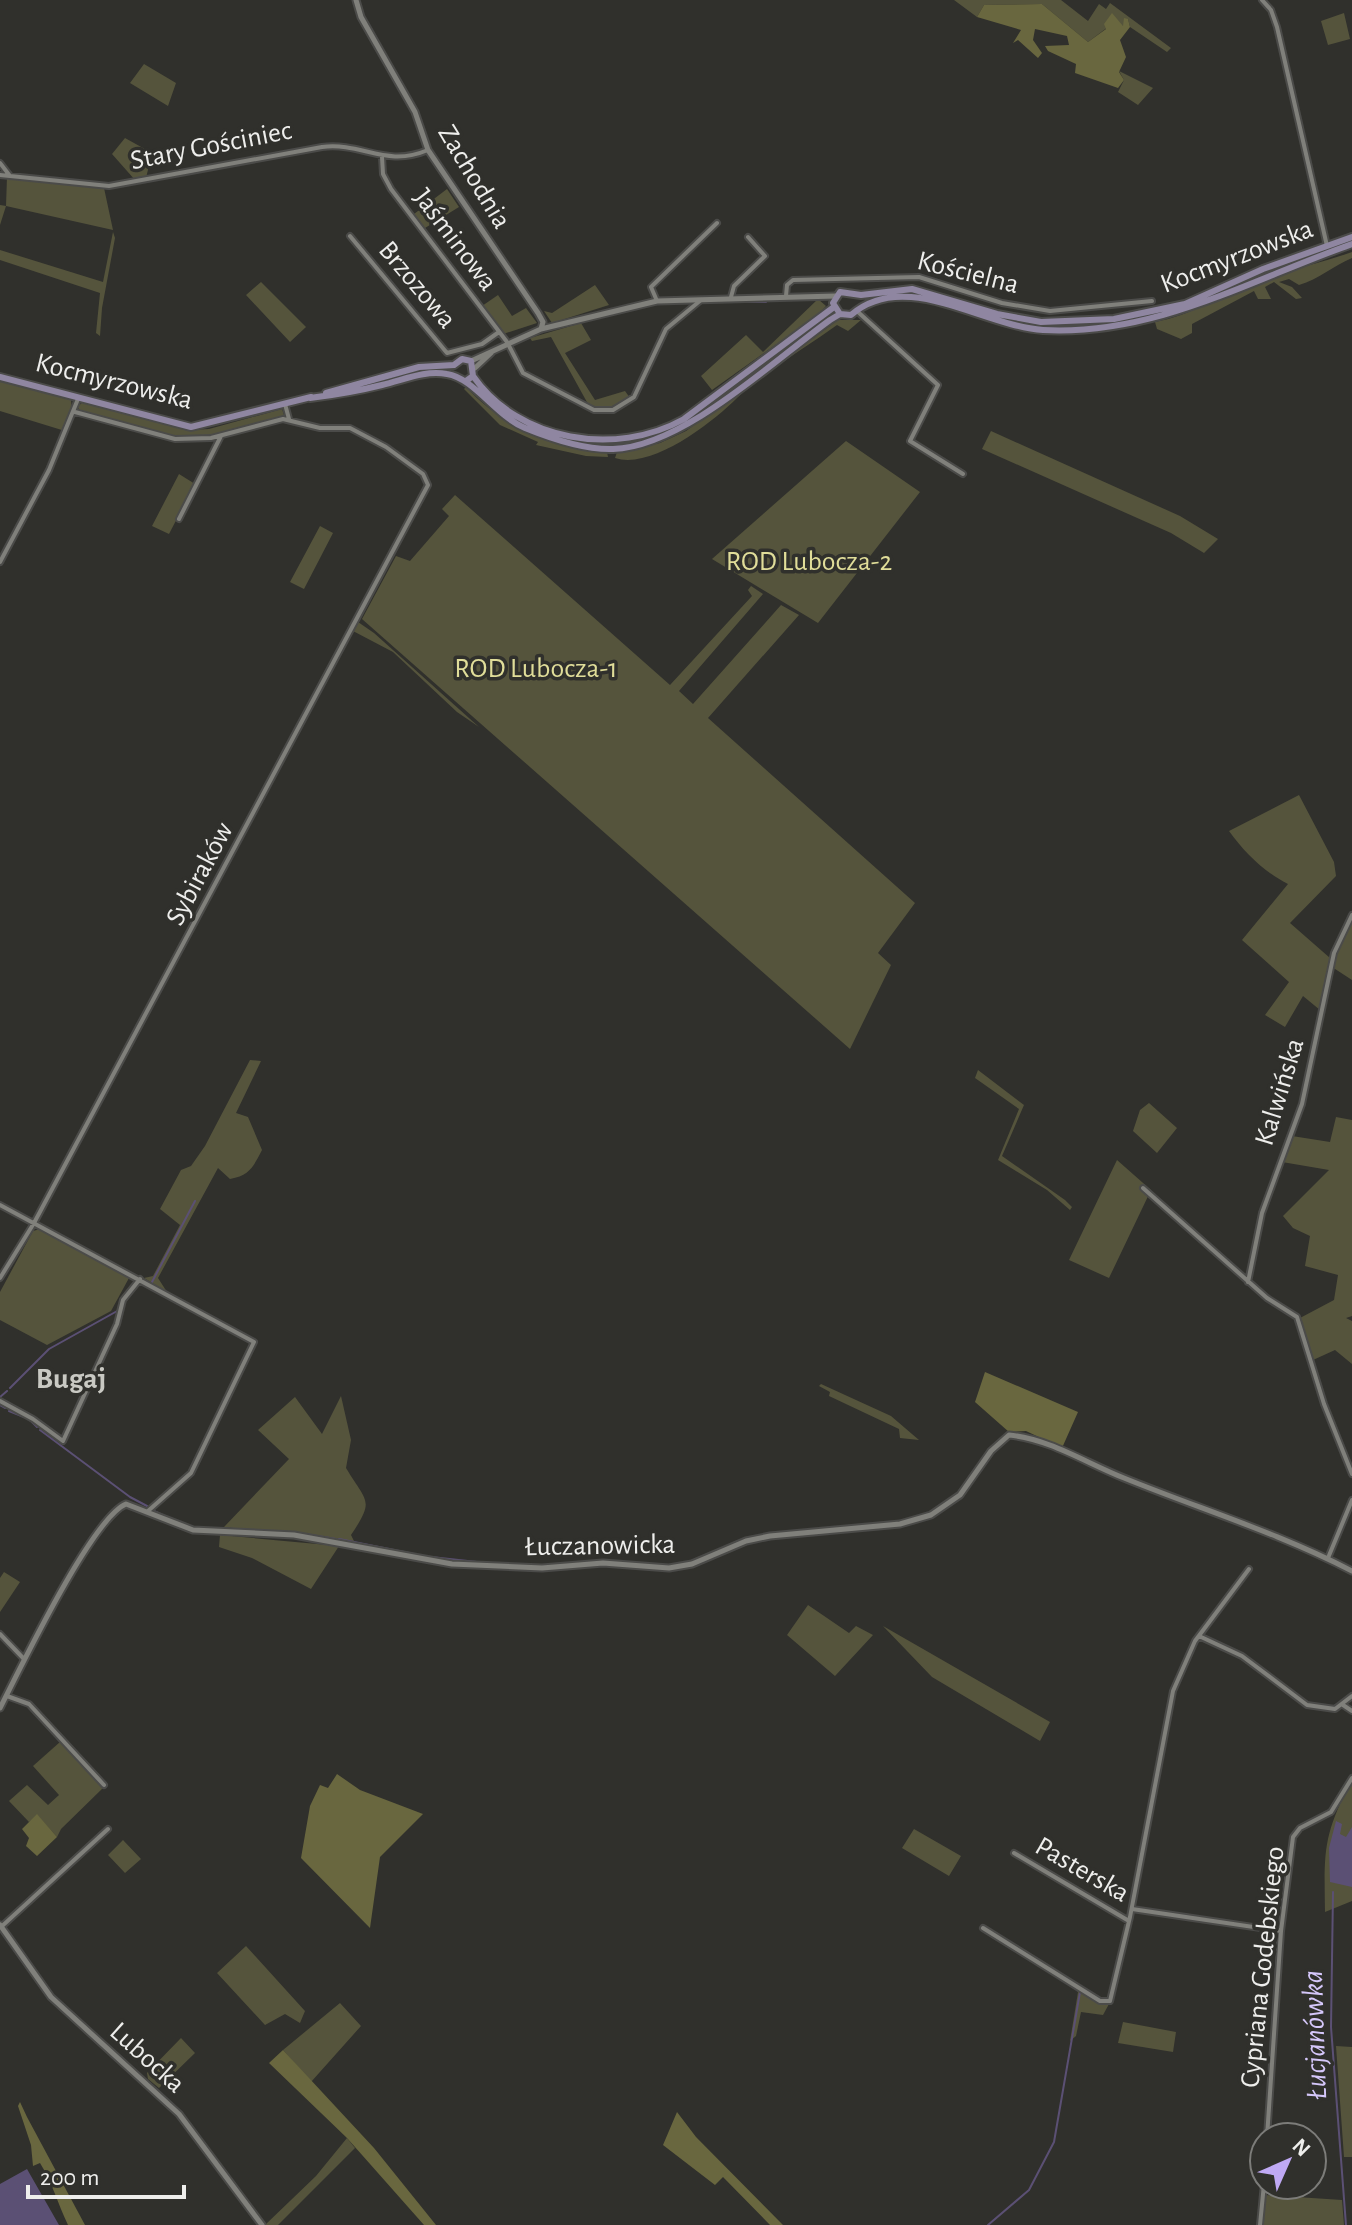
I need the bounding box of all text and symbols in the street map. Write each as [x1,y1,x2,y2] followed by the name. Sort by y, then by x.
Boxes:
[128,117,294,175] street label: Stary Gościniec
[432,120,516,234] street label: Zachodnia
[408,184,502,296] street label: Jaśminowa
[1157,215,1317,299] street label: Kocmyrzowska
[373,236,461,334] street label: Brzozowa
[914,247,1022,299] street label: Kościelna
[33,349,195,415] street label: Kocmyrzowska
[726,548,892,576] park label: ROD Lubocza-2
[454,655,618,683] park label: ROD Lubocza-1
[161,818,239,930] street label: Sybiraków
[1250,1035,1310,1149] street label: Kalwińska
[36,1364,106,1394] district label: Bugaj
[524,1531,676,1561] street label: Łuczanowicka
[1030,1832,1134,1908] street label: Pasterska
[1236,1845,1290,2089] street label: Cypriana Godebskiego
[1298,1970,1332,2100] water label: Łucjanówka
[104,2017,190,2099] street label: Lubocka
[1248,2121,1328,2201] north arrow
[1288,2134,1315,2161] text: N
[28,2149,184,2199] scale bar
[40,2166,99,2190] text: 200 m

